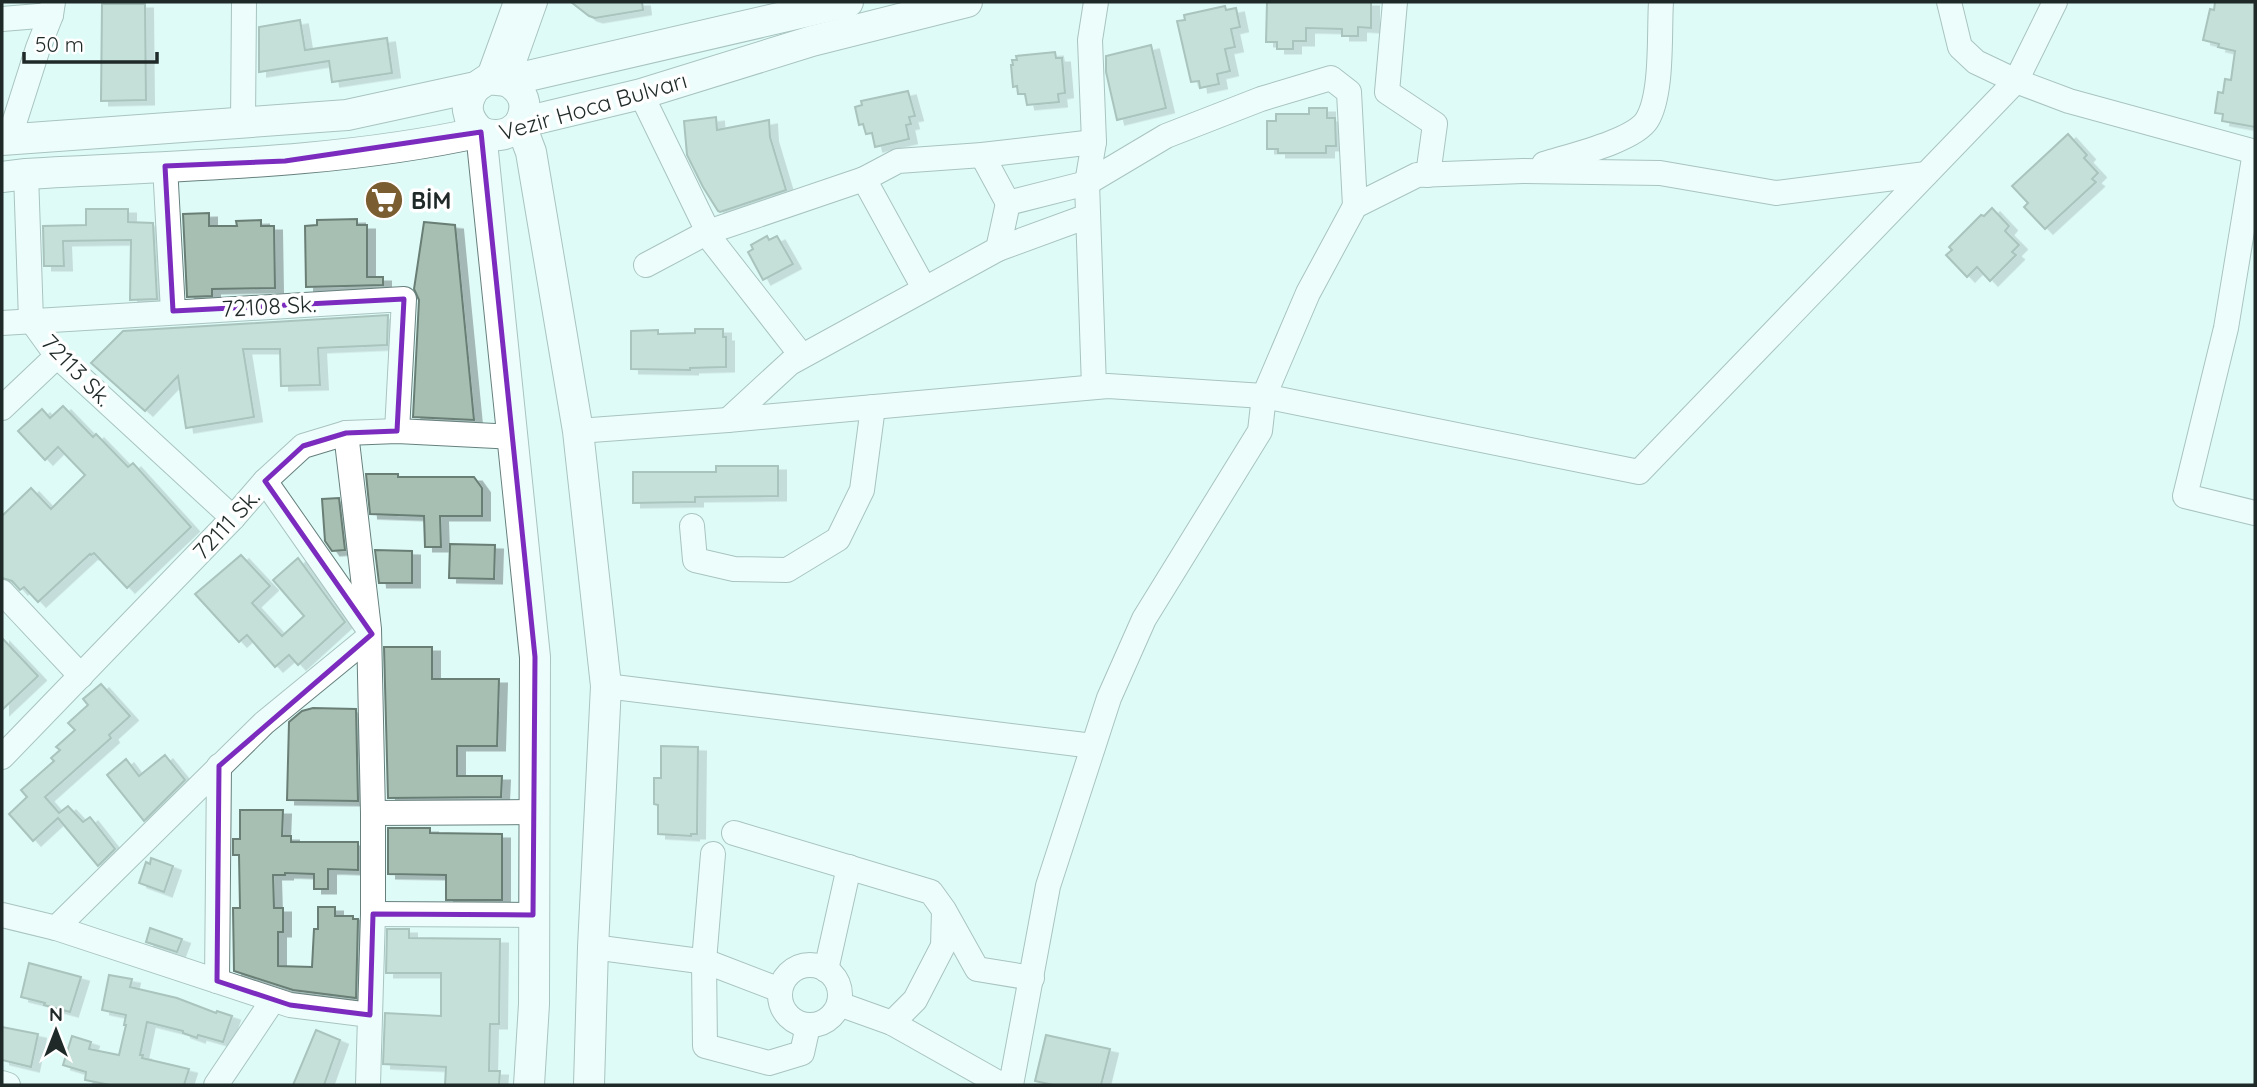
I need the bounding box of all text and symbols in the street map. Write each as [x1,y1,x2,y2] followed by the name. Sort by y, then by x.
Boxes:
[24,21,158,65] scale bar
[35,31,84,57] text: 50 m
[496,65,690,147] street label: Vezir Hoca Bulvarı
[363,179,405,221] supermarket icon: BİM
[411,186,451,215] place label: BİM
[221,289,317,323] street label: 72108 Sk.
[36,328,118,412] street label: 72113 Sk.
[186,483,266,565] street label: 72111 Sk.
[21,996,91,1066] north arrow
[49,1002,63,1026] text: N

